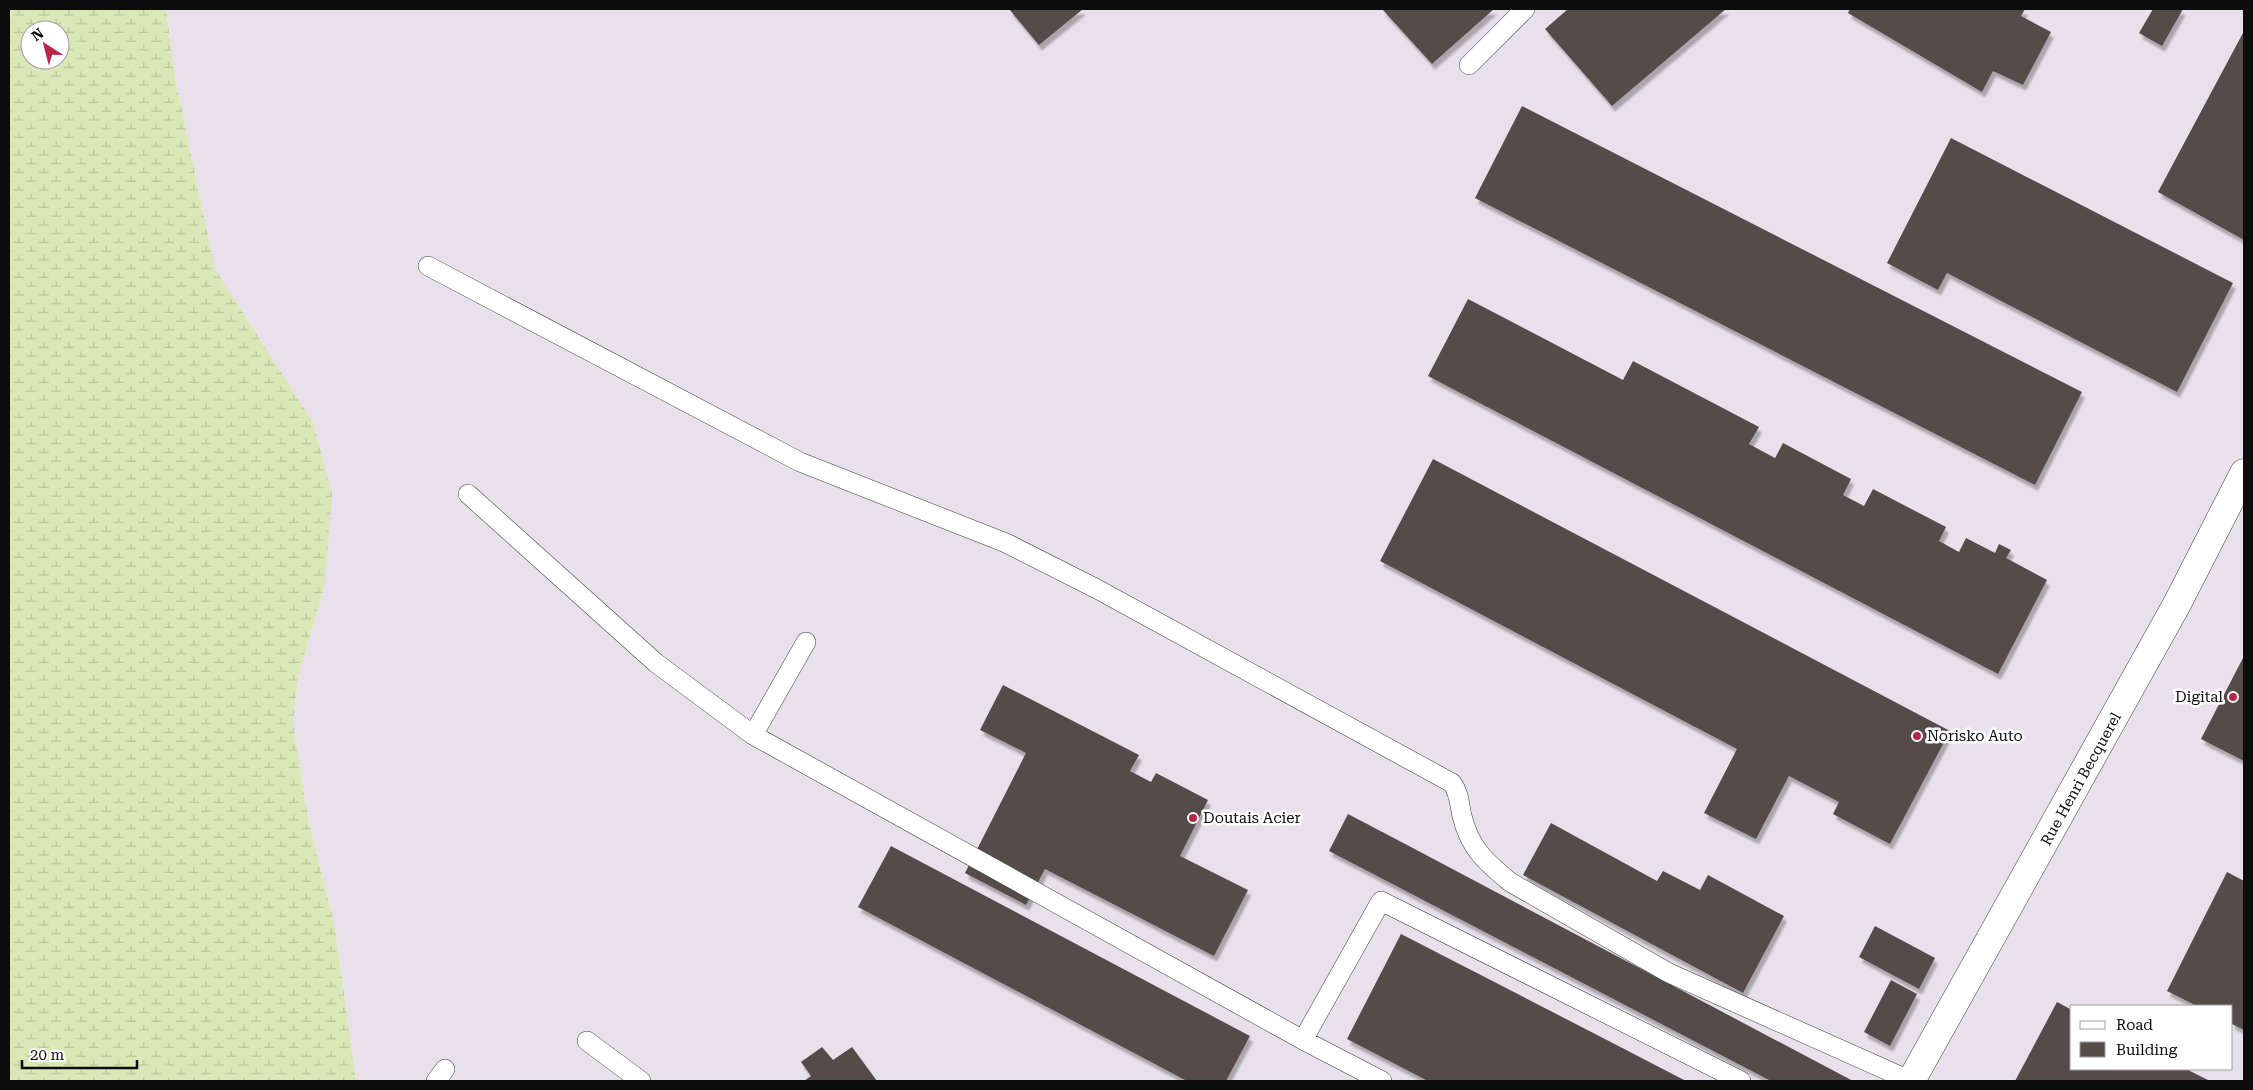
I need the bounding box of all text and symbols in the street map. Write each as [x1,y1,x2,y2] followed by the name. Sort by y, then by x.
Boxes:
[20,20,70,70] north arrow
[28,25,47,44] text: N
[2175,688,2223,706] place label: Digital
[2227,691,2239,703] marker: Digital
[2037,709,2125,849] street label: Rue Henri Becquerel
[1927,727,2023,745] place label: Norisko Auto
[1911,730,1923,742] marker: Norisko Auto
[1203,809,1301,827] place label: Doutais Acier
[1187,812,1199,824] marker: Doutais Acier
[2070,1005,2233,1070] legend
[2116,1016,2153,1034] text: Road
[22,1038,138,1070] scale bar
[2116,1041,2178,1059] text: Building
[30,1046,65,1064] text: 20 m

